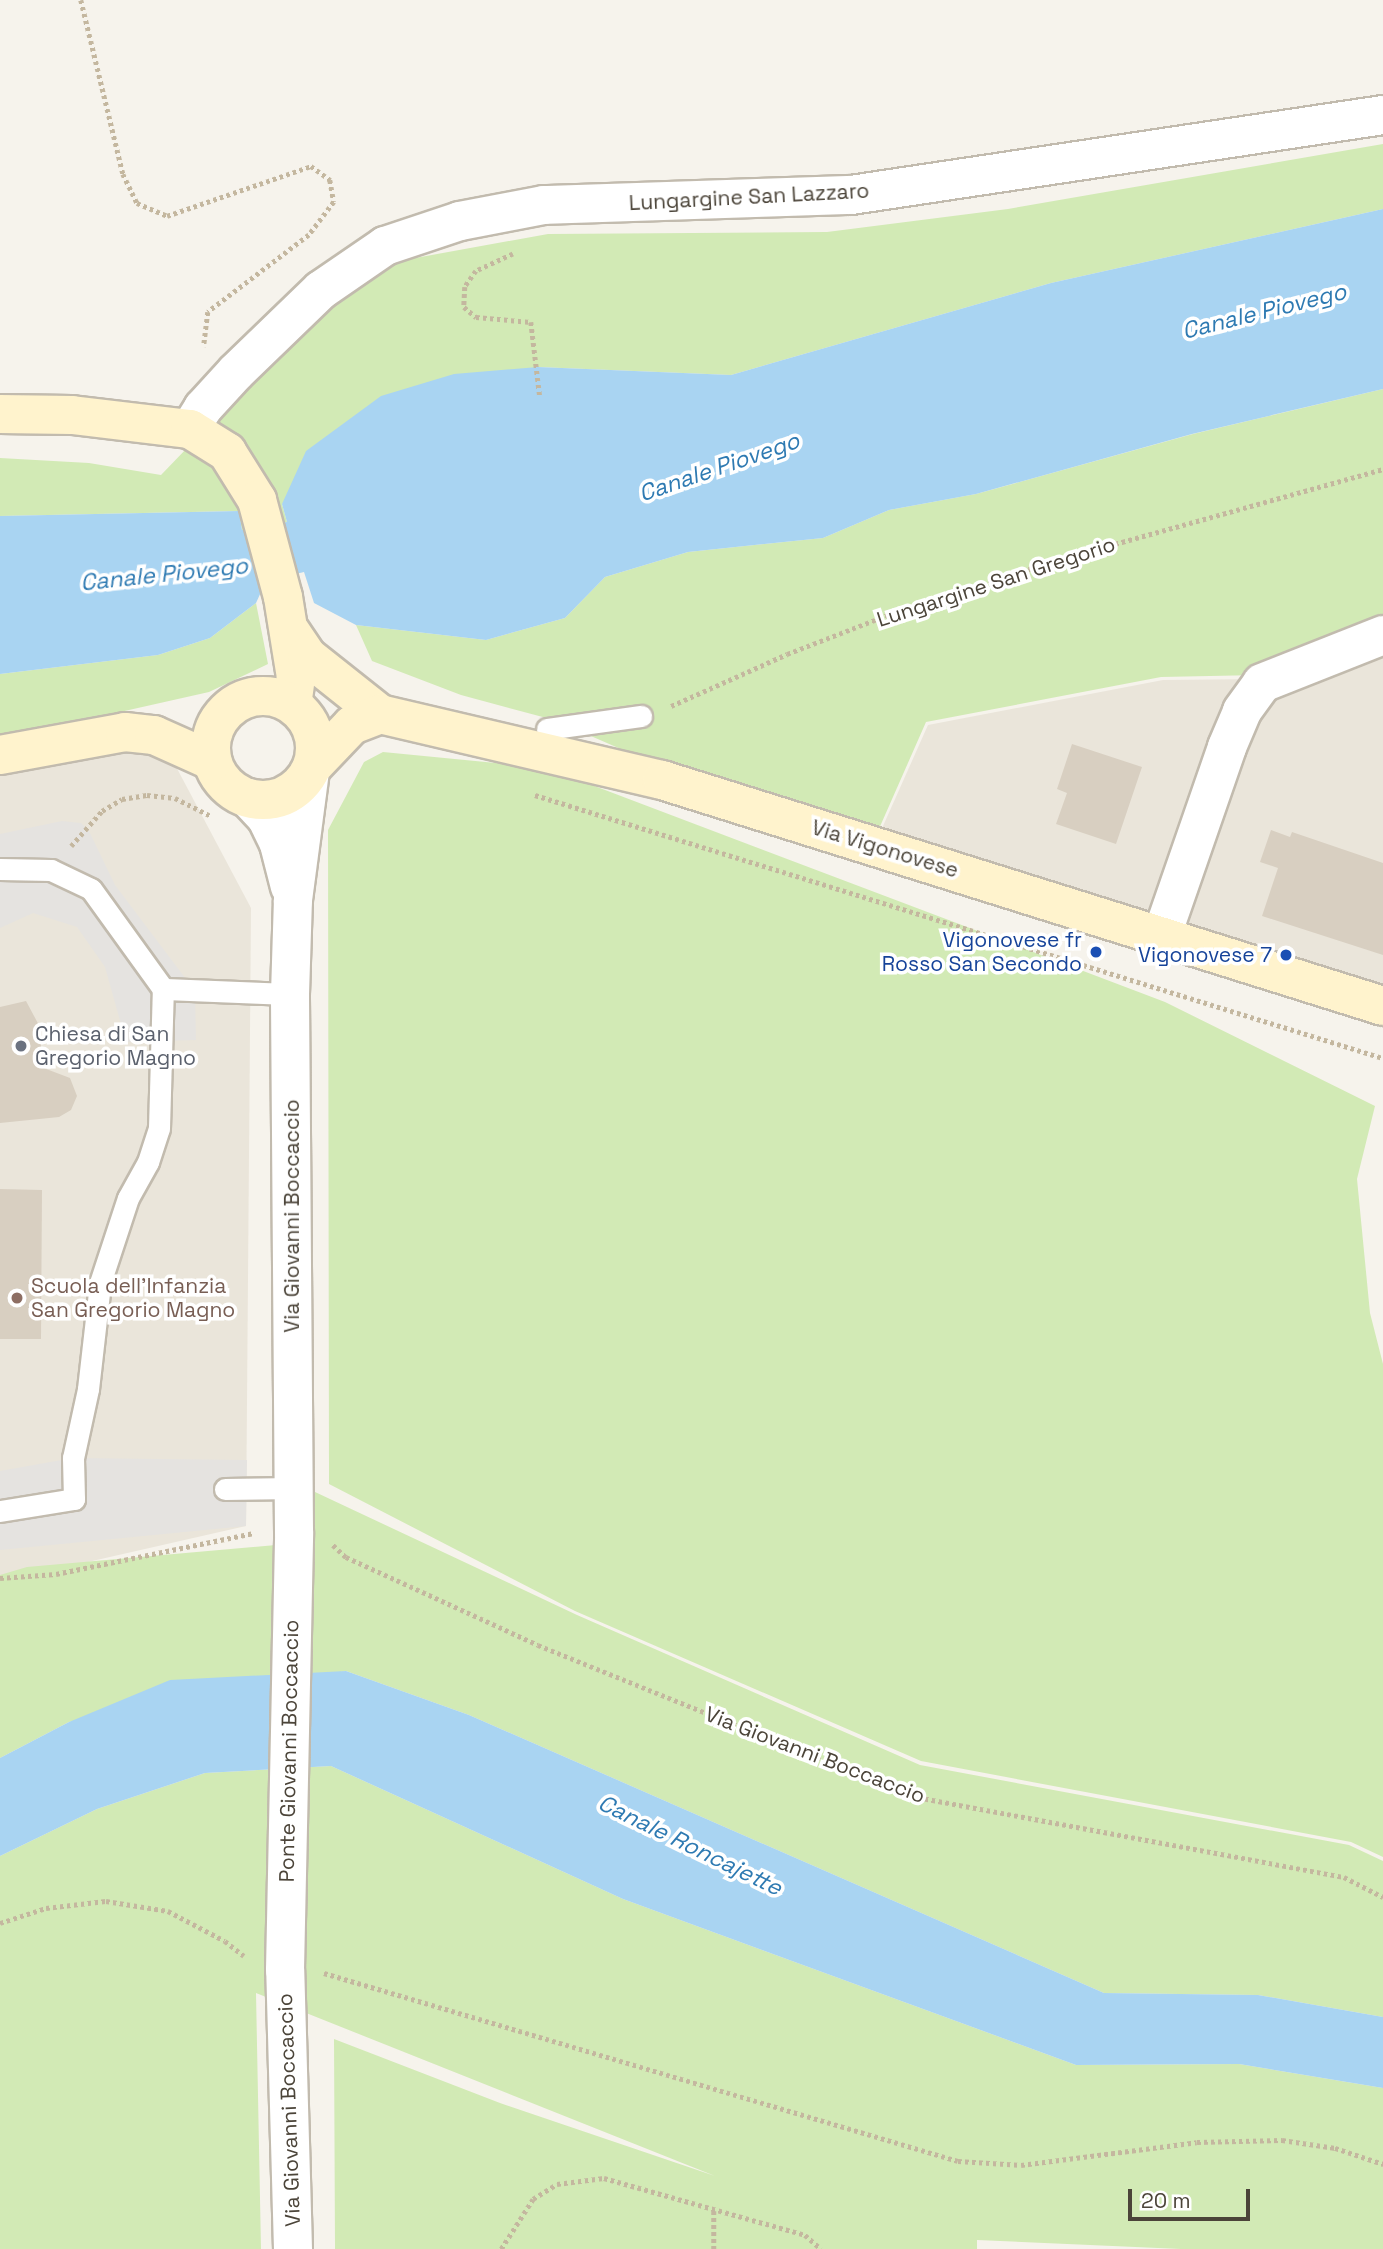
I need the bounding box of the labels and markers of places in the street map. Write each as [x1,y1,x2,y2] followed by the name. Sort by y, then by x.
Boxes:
[882,927,1082,977] place label: Vigonovese fr Rosso San Secondo
[1138,942,1272,968] place label: Vigonovese 7
[1088,944,1104,960] marker: Vigonovese fr Rosso San Secondo
[1278,947,1294,963] marker: Vigonovese 7
[35,1021,196,1071] place label: Chiesa di San Gregorio Magno
[13,1038,29,1054] marker: Chiesa di San Gregorio Magno
[31,1273,235,1323] place label: Scuola dell'Infanzia San Gregorio Magno
[9,1290,25,1306] marker: Scuola dell'Infanzia San Gregorio Magno

